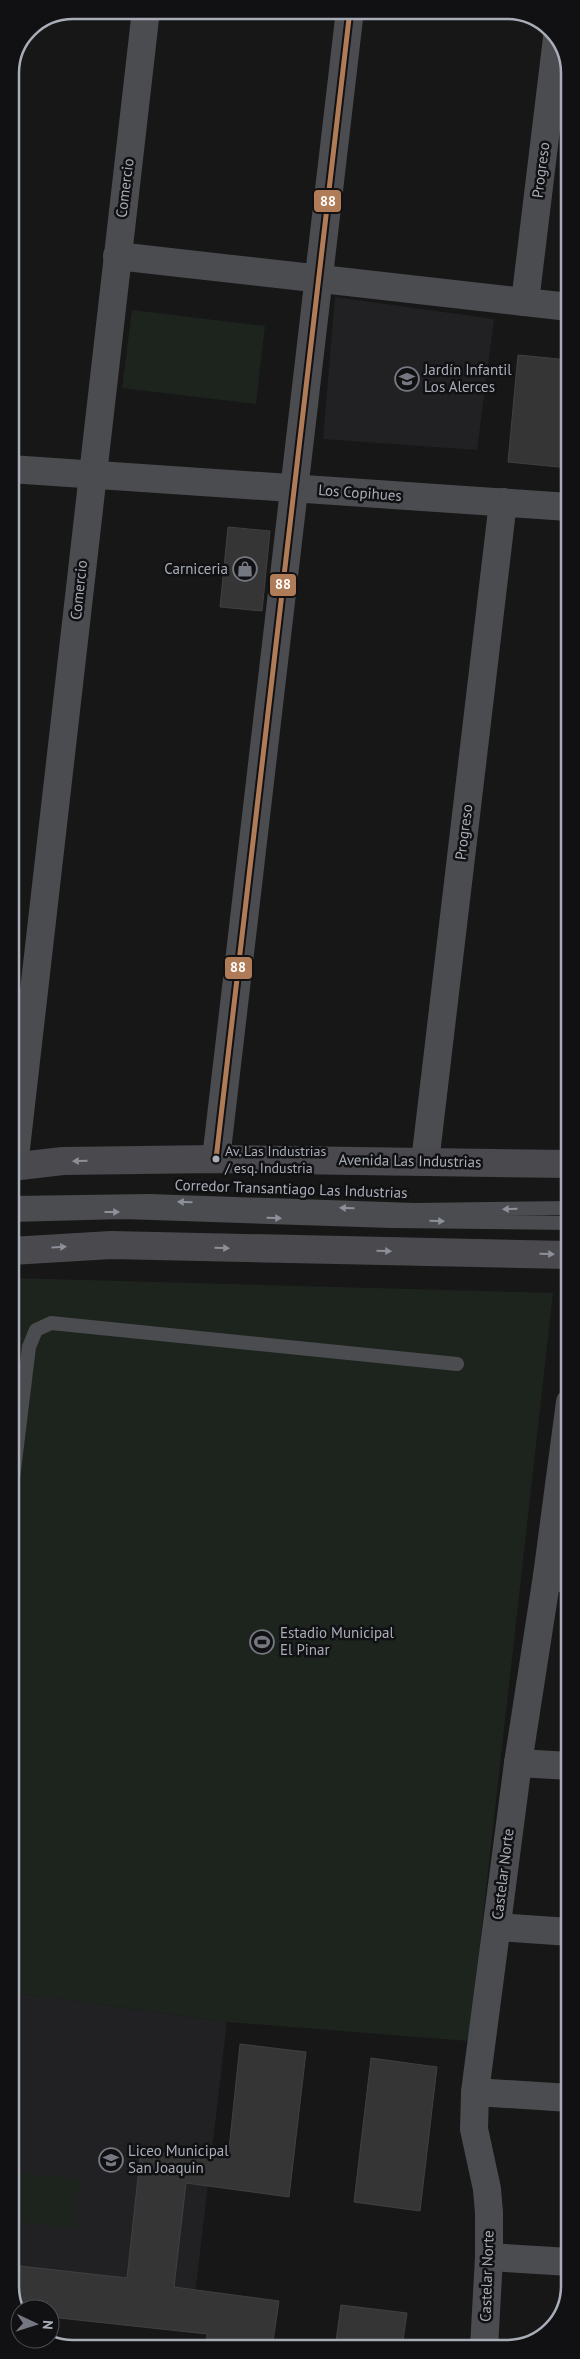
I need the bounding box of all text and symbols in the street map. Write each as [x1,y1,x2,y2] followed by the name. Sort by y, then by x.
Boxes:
[528,141,553,199] street label: Progreso
[111,157,138,219] street label: Comercio
[313,189,342,213] line badge: 88
[320,192,336,210] text: 88
[423,360,512,396] place label: Jardín Infantil Los Alerces
[394,366,420,392] school or university icon: Jardín Infantil Los Alerces
[318,480,402,505] street label: Los Copihues
[232,556,258,582] shop icon: Carniceria
[66,559,91,621] street label: Comercio
[164,559,228,578] place label: Carniceria
[269,573,297,597] line badge: 88
[275,575,291,593] text: 88
[451,803,476,861] street label: Progreso
[224,956,253,980] line badge: 88
[230,958,246,976] text: 88
[224,1142,327,1177] place label: Av. Las Industrias / esq. Industria
[338,1150,482,1171] street label: Avenida Las Industrias
[211,1154,221,1164] marker: Av. Las Industrias / esq. Industria
[72,1157,88,1165] one-way arrow
[174,1175,408,1202] street label: Corredor Transantiago Las Industrias
[177,1198,193,1206] one-way arrow
[339,1204,355,1212] one-way arrow
[502,1205,518,1213] one-way arrow
[104,1208,120,1216] one-way arrow
[266,1214,282,1222] one-way arrow
[429,1218,445,1226] one-way arrow
[51,1242,67,1250] one-way arrow
[214,1244,230,1252] one-way arrow
[376,1247,392,1255] one-way arrow
[539,1250,555,1258] one-way arrow
[280,1623,395,1659] place label: Estadio Municipal El Pinar
[249,1629,275,1655] sports icon: Estadio Municipal El Pinar
[487,1827,518,1921] street label: Castelar Norte
[128,2141,229,2177] place label: Liceo Municipal San Joaquin
[98,2147,124,2173] school or university icon: Liceo Municipal San Joaquin
[475,2230,498,2322] street label: Castelar Norte
[10,2299,60,2349] north arrow
[39,2320,57,2330] text: N

